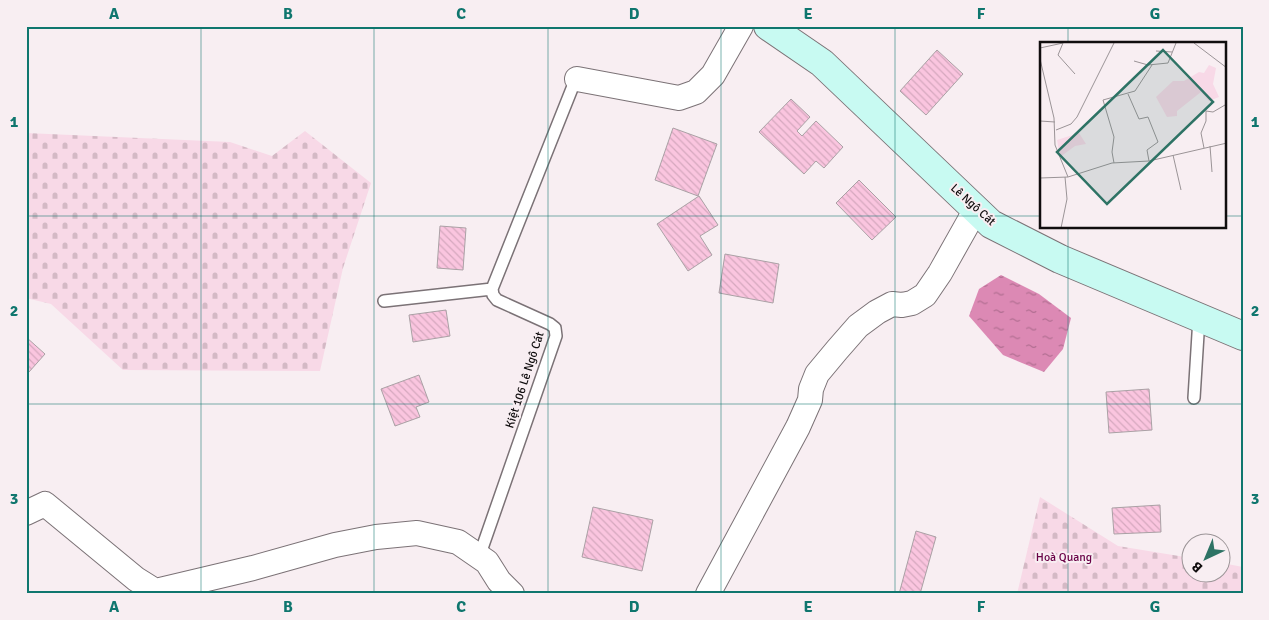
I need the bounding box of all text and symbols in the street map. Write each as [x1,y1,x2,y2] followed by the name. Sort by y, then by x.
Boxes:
[109,4,120,24] text: A
[283,4,293,24] text: B
[456,4,466,24] text: C
[629,4,640,24] text: D
[803,4,813,24] text: E
[977,4,986,24] text: F
[1150,4,1160,24] text: G
[1040,42,1226,229] inset map
[10,112,19,132] text: 1
[1251,112,1260,132] text: 1
[947,181,999,229] street label: Lê Ngô Cát
[10,301,18,321] text: 2
[1251,301,1259,321] text: 2
[502,330,548,430] street label: Kiệt 106 Lê Ngô Cát
[10,489,18,509] text: 3
[1251,489,1259,509] text: 3
[1182,532,1232,582] north arrow
[1036,550,1092,565] park label: Hoà Quang
[1188,558,1206,576] text: B
[109,597,120,617] text: A
[283,597,293,617] text: B
[456,597,466,617] text: C
[629,597,640,617] text: D
[803,597,813,617] text: E
[977,597,986,617] text: F
[1150,597,1160,617] text: G

